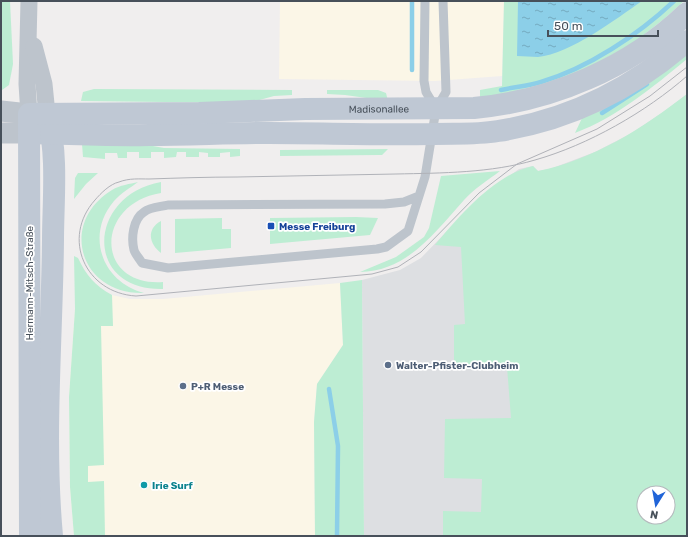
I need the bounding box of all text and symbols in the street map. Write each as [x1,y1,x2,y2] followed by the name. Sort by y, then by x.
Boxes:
[548,12,658,38] scale bar
[554,19,582,33] text: 50 m
[349,103,410,116] street label: Madisonallee
[266,221,276,231] marker: Messe Freiburg
[279,221,355,233] place label: Messe Freiburg
[24,225,36,340] street label: Hermann-Mitsch-Straße
[383,360,393,370] marker: Walter-Pfister-Clubheim
[396,360,518,372] place label: Walter-Pfister-Clubheim
[178,381,188,391] marker: P+R Messe
[191,381,244,393] place label: P+R Messe
[139,480,149,490] marker: Irie Surf
[152,480,193,492] place label: Irie Surf
[636,485,676,525] north arrow
[649,507,659,521] text: N

